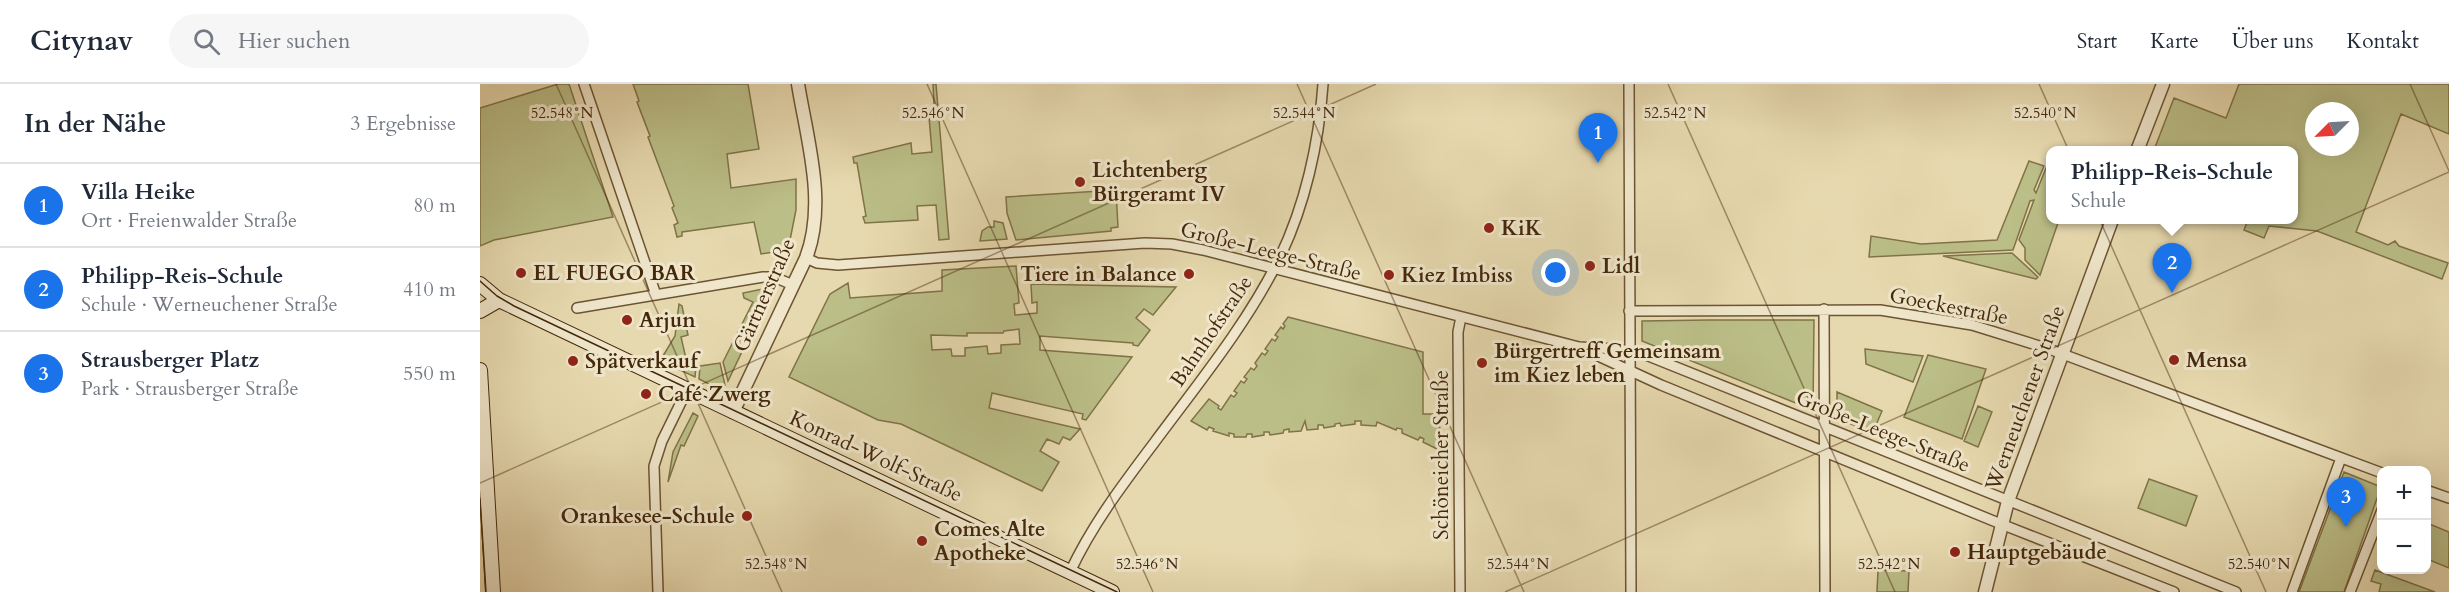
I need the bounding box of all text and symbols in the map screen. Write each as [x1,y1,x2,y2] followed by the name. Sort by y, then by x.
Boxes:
[169,14,589,68] search box
[30,22,133,60] text: Citynav
[190,25,223,58] icon: search
[238,26,350,56] text: Hier suchen
[2077,27,2117,56] text: Start
[2150,27,2199,56] text: Karte
[2232,27,2314,56] text: Über uns
[2347,27,2419,56] text: Kontakt
[2305,102,2359,156] north arrow
[531,103,594,123] text: 52.548°N
[902,103,965,123] text: 52.546°N
[1273,103,1336,123] text: 52.544°N
[1644,103,1707,123] text: 52.542°N
[2014,103,2077,123] text: 52.540°N
[24,106,166,141] text: In der Nähe
[350,110,456,137] text: 3 Ergebnisse
[1578,113,1618,163] pin: 1
[2046,146,2298,224] popup
[1092,156,1226,209] place label: Lichtenberg Bürgeramt IV
[2071,157,2273,187] text: Philipp-Reis-Schule
[1073,175,1087,189] marker: Lichtenberg Bürgeramt IV
[81,177,195,207] text: Villa Heike
[2071,187,2126,214] text: Schule
[38,192,49,219] text: 1
[413,192,456,219] text: 80 m
[81,207,297,234] text: Ort · Freienwalder Straße
[1501,214,1542,243] place label: KiK
[1177,215,1364,288] street label: Große-Leege-Straße
[1482,221,1496,235] marker: KiK
[726,234,802,357] street label: Gärtnerstraße
[2152,244,2192,293] pin: 2
[1602,252,1640,281] place label: Lidl
[1541,258,1570,287] your location
[533,259,696,288] place label: EL FUEGO BAR
[1583,259,1597,273] marker: Lidl
[1020,260,1177,289] place label: Tiere in Balance
[81,261,284,291] text: Philipp-Reis-Schule
[1401,261,1513,290] place label: Kiez Imbiss
[514,266,528,280] marker: EL FUEGO BAR
[1182,267,1196,281] marker: Tiere in Balance
[1382,268,1396,282] marker: Kiez Imbiss
[1163,270,1259,393] street label: Bahnhofstraße
[38,276,49,303] text: 2
[403,276,456,303] text: 410 m
[1887,281,2011,332] street label: Goeckestraße
[81,291,338,318] text: Schule · Werneuchener Straße
[1978,302,2072,496] street label: Werneuchener Straße
[639,306,696,335] place label: Arjun
[620,313,634,327] marker: Arjun
[1494,337,1721,390] place label: Bürgertreff Gemeinsam im Kiez leben
[81,345,259,375] text: Strausberger Platz
[2186,346,2248,375] place label: Mensa
[585,347,701,376] place label: Spätverkauf
[2167,353,2181,367] marker: Mensa
[566,354,580,368] marker: Spätverkauf
[1475,356,1489,370] marker: Bürgertreff Gemeinsam im Kiez leben
[38,360,49,387] text: 3
[403,360,456,387] text: 550 m
[1427,370,1456,540] street label: Schöneicher Straße
[81,375,299,402] text: Park · Strausberger Straße
[658,380,771,409] place label: Café Zwerg
[1791,383,1974,480] street label: Große-Leege-Straße
[639,387,653,401] marker: Café Zwerg
[785,404,967,509] street label: Konrad-Wolf-Straße
[2377,466,2431,574] map controls
[2377,466,2431,520] button: +
[2326,478,2366,527] pin: 3
[560,502,735,531] place label: Orankesee-Schule
[740,509,754,523] marker: Orankesee-Schule
[934,515,1045,568] place label: Comes Alte Apotheke
[2377,520,2431,574] button: −
[915,534,929,548] marker: Comes Alte Apotheke
[1967,538,2107,567] place label: Hauptgebäude
[1948,545,1962,559] marker: Hauptgebäude
[745,554,808,574] text: 52.548°N
[1116,554,1179,574] text: 52.546°N
[1487,554,1550,574] text: 52.544°N
[1858,554,1921,574] text: 52.542°N
[2228,554,2291,574] text: 52.540°N

